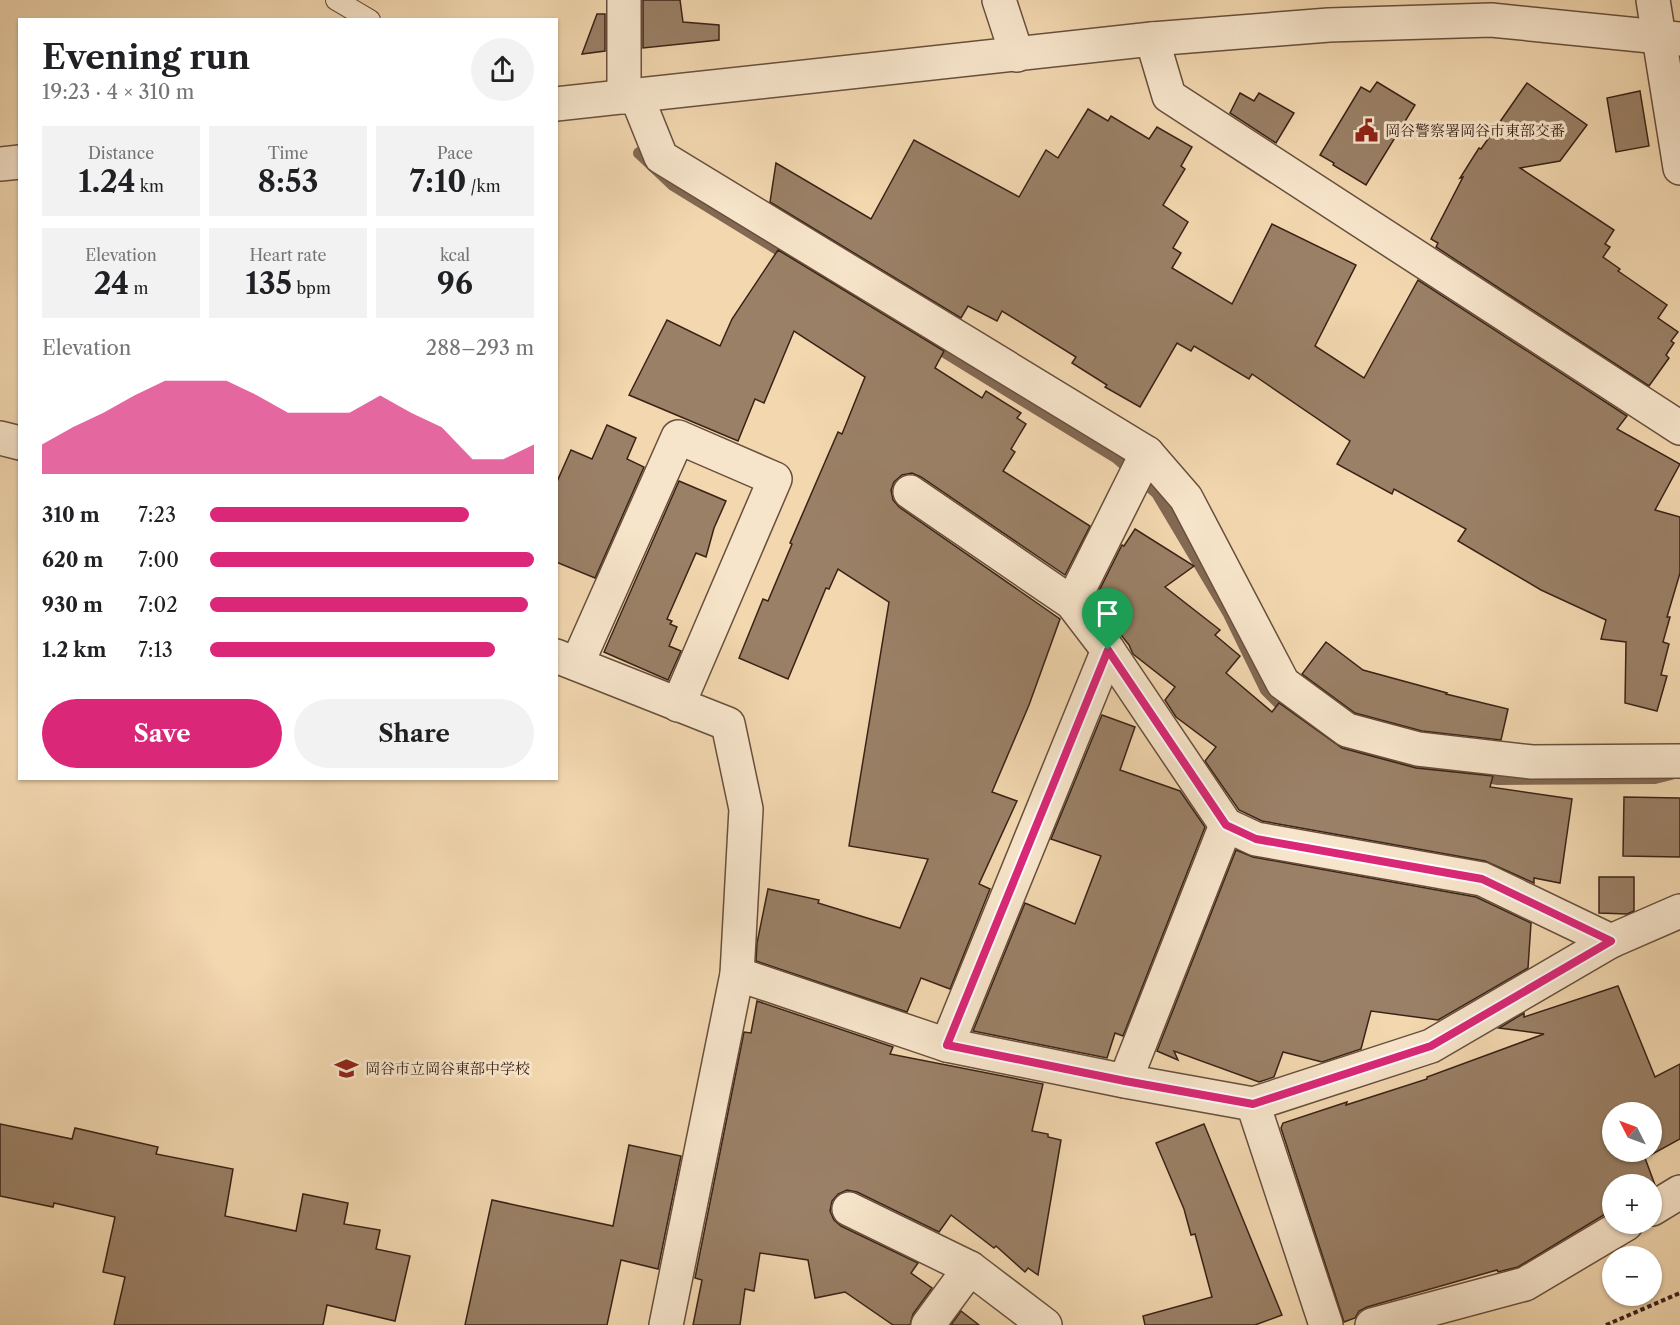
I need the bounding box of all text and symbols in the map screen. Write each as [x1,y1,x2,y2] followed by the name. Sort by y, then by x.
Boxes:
[42,37,250,78] text: Evening run
[471,38,534,101] button: share
[42,80,195,104] text: 19:23 · 4 × 310 m
[1354,117,1380,143] public building icon: 岡谷警察署岡谷市東部交番
[1385,121,1565,140] place label: 岡谷警察署岡谷市東部交番
[88,143,154,163] text: Distance
[268,143,308,163] text: Time
[437,143,473,163] text: Pace
[78,163,135,200] text: 1.24
[258,163,318,200] text: 8:53
[409,163,466,200] text: 7:10
[135,176,164,196] text: km
[466,176,501,196] text: /km
[85,245,157,265] text: Elevation
[249,245,327,265] text: Heart rate
[440,245,470,265] text: kcal
[94,265,129,302] text: 24
[245,265,292,302] text: 135
[437,265,473,302] text: 96
[129,278,148,298] text: m
[292,278,331,298] text: bpm
[42,336,131,360] text: Elevation
[426,336,534,360] text: 288–293 m
[42,503,100,527] text: 310 m
[138,503,176,527] text: 7:23
[42,548,103,572] text: 620 m
[138,548,179,572] text: 7:00
[1082,588,1133,650] pin
[42,593,103,617] text: 930 m
[138,593,178,617] text: 7:02
[1091,597,1124,630] icon: arrive
[42,638,106,662] text: 1.2 km
[138,638,173,662] text: 7:13
[42,699,282,768] button: Save
[294,699,534,768] button: Share
[334,1055,360,1081] school or university icon: 岡谷市立岡谷東部中学校
[365,1059,530,1078] place label: 岡谷市立岡谷東部中学校
[1602,1102,1662,1162] north arrow
[1602,1102,1662,1306] map controls
[1602,1174,1662,1234] button: +
[1602,1246,1662,1306] button: −

